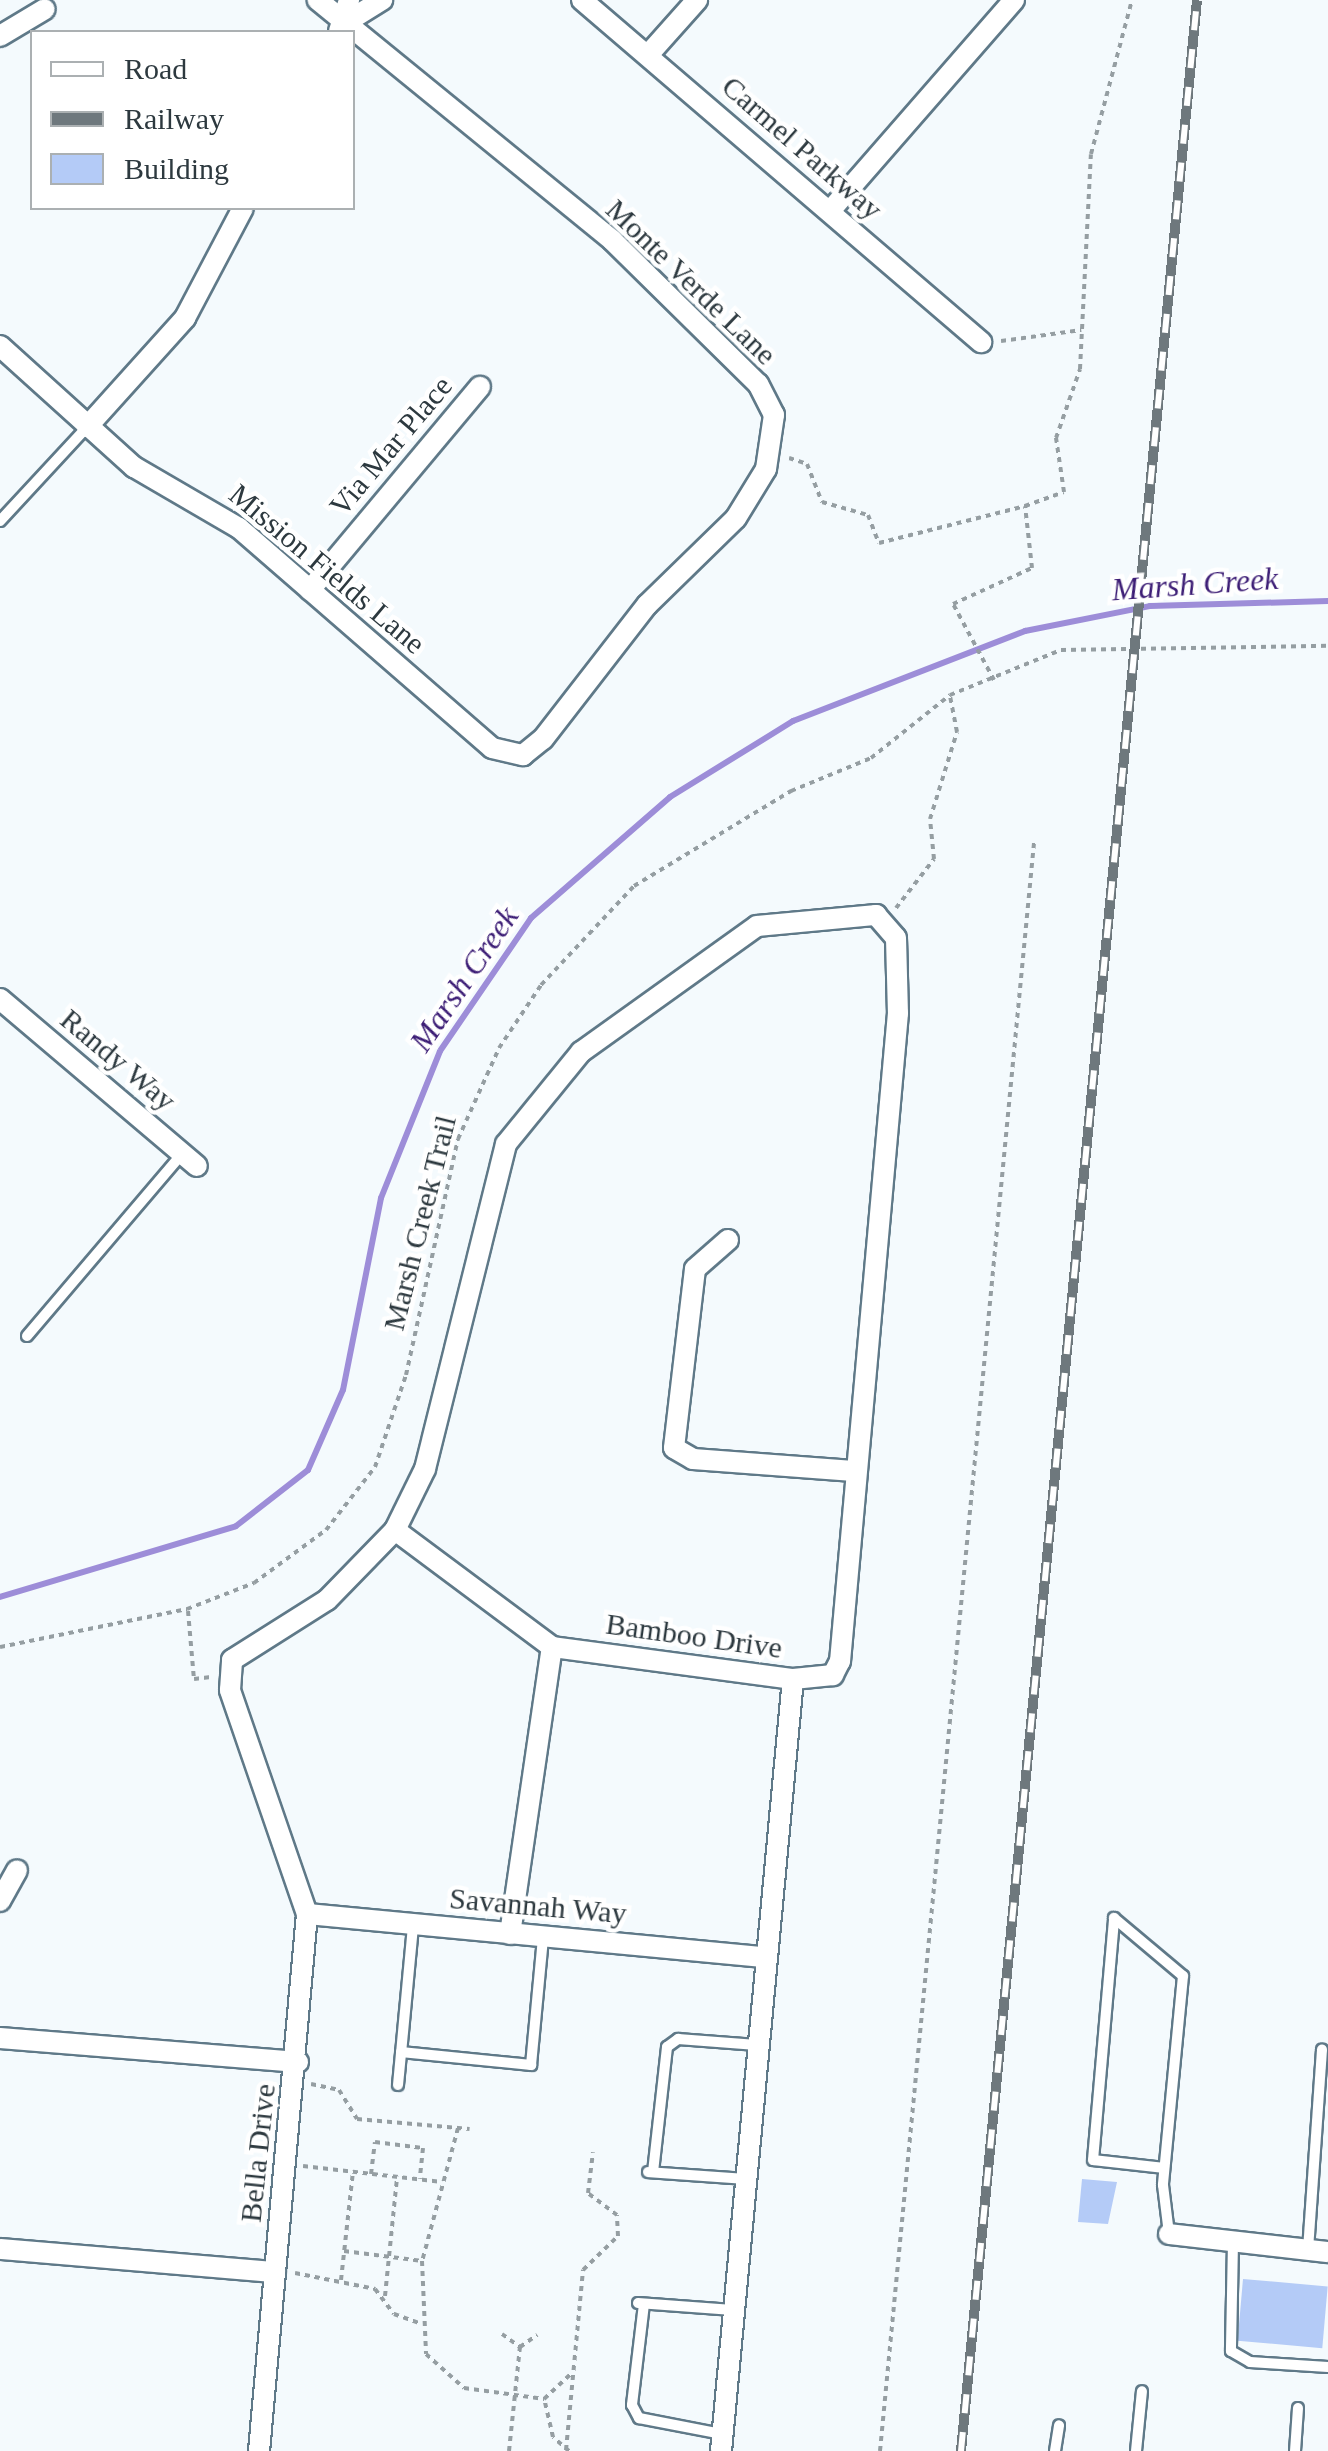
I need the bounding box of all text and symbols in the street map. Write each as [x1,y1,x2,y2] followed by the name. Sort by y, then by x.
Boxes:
[30,30,355,210] legend
[124,52,187,85] text: Road
[714,69,890,227] street label: Carmel Parkway
[124,102,224,135] text: Railway
[124,152,229,185] text: Building
[598,192,784,372] street label: Monte Verde Lane
[322,369,460,523] street label: Via Mar Place
[222,476,432,662] street label: Mission Fields Lane
[1110,559,1280,609] water label: Marsh Creek
[401,899,527,1059] water label: Marsh Creek
[53,1001,183,1119] street label: Randy Way
[376,1112,464,1334] street label: Marsh Creek Trail
[604,1606,784,1666] street label: Bamboo Drive
[448,1880,628,1932] street label: Savannah Way
[233,2082,283,2224] street label: Bella Drive

